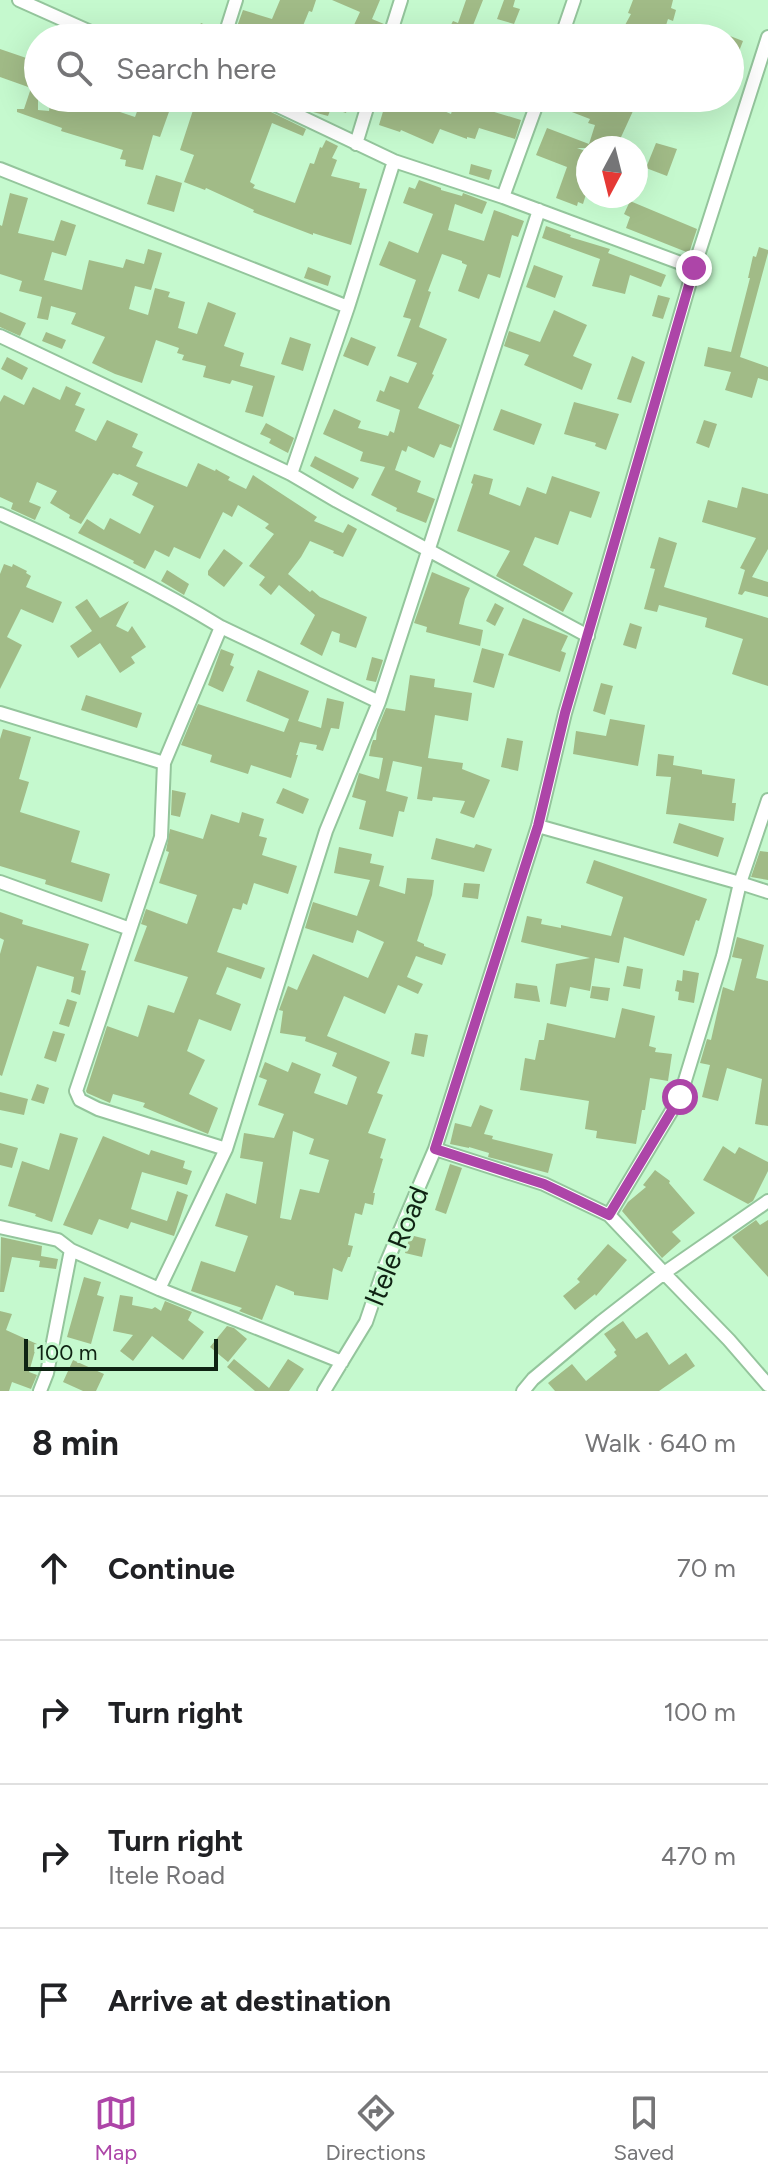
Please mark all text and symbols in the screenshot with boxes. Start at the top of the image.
search box [24,24,744,112]
icon: search [52,46,96,90]
text: Search here [116,50,276,87]
north arrow [576,136,648,208]
route end [676,250,712,286]
route start [662,1079,698,1115]
street label: Itele Road [357,1181,435,1311]
scale bar [24,1335,218,1371]
text: 100 m [36,1339,97,1366]
text: 8 min [32,1423,119,1464]
text: Walk · 640 m [585,1427,736,1459]
icon: ahead [32,1546,76,1590]
text: Continue [108,1550,235,1587]
text: 70 m [677,1552,736,1584]
icon: right [32,1690,76,1734]
text: Turn right [108,1694,243,1731]
text: 100 m [663,1696,736,1728]
text: Turn right [108,1822,243,1859]
icon: right [32,1834,76,1878]
text: 470 m [661,1840,736,1872]
text: Itele Road [108,1859,225,1891]
icon: arrive [32,1978,76,2022]
text: Arrive at destination [108,1982,391,2019]
tab: Map [94,2091,138,2166]
tab: Directions [326,2091,426,2166]
tab: Saved [613,2091,674,2166]

